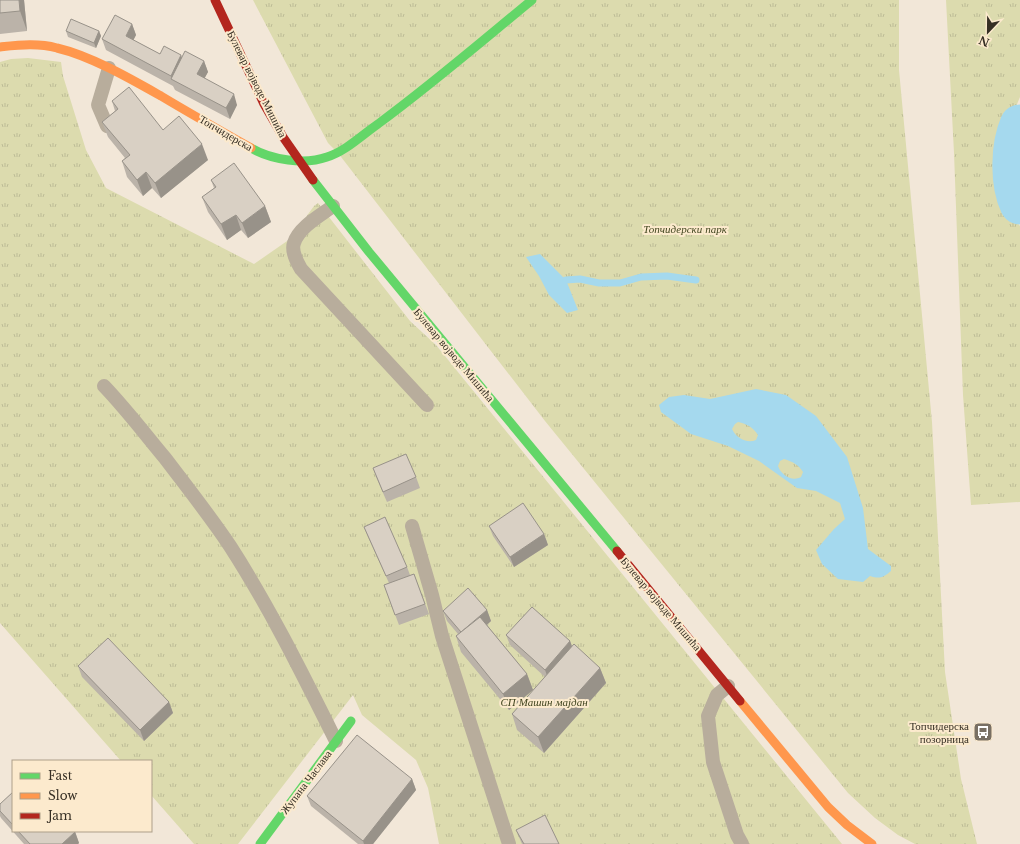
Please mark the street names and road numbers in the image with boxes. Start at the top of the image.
street label: Булевар војводе Мишића [224,28,290,140]
street label: Топчидерска [197,112,255,154]
street label: Булевар војводе Мишића [411,305,497,405]
street label: Булевар војводе Мишића [618,554,704,654]
street label: Жупана Часлава [277,747,335,817]

